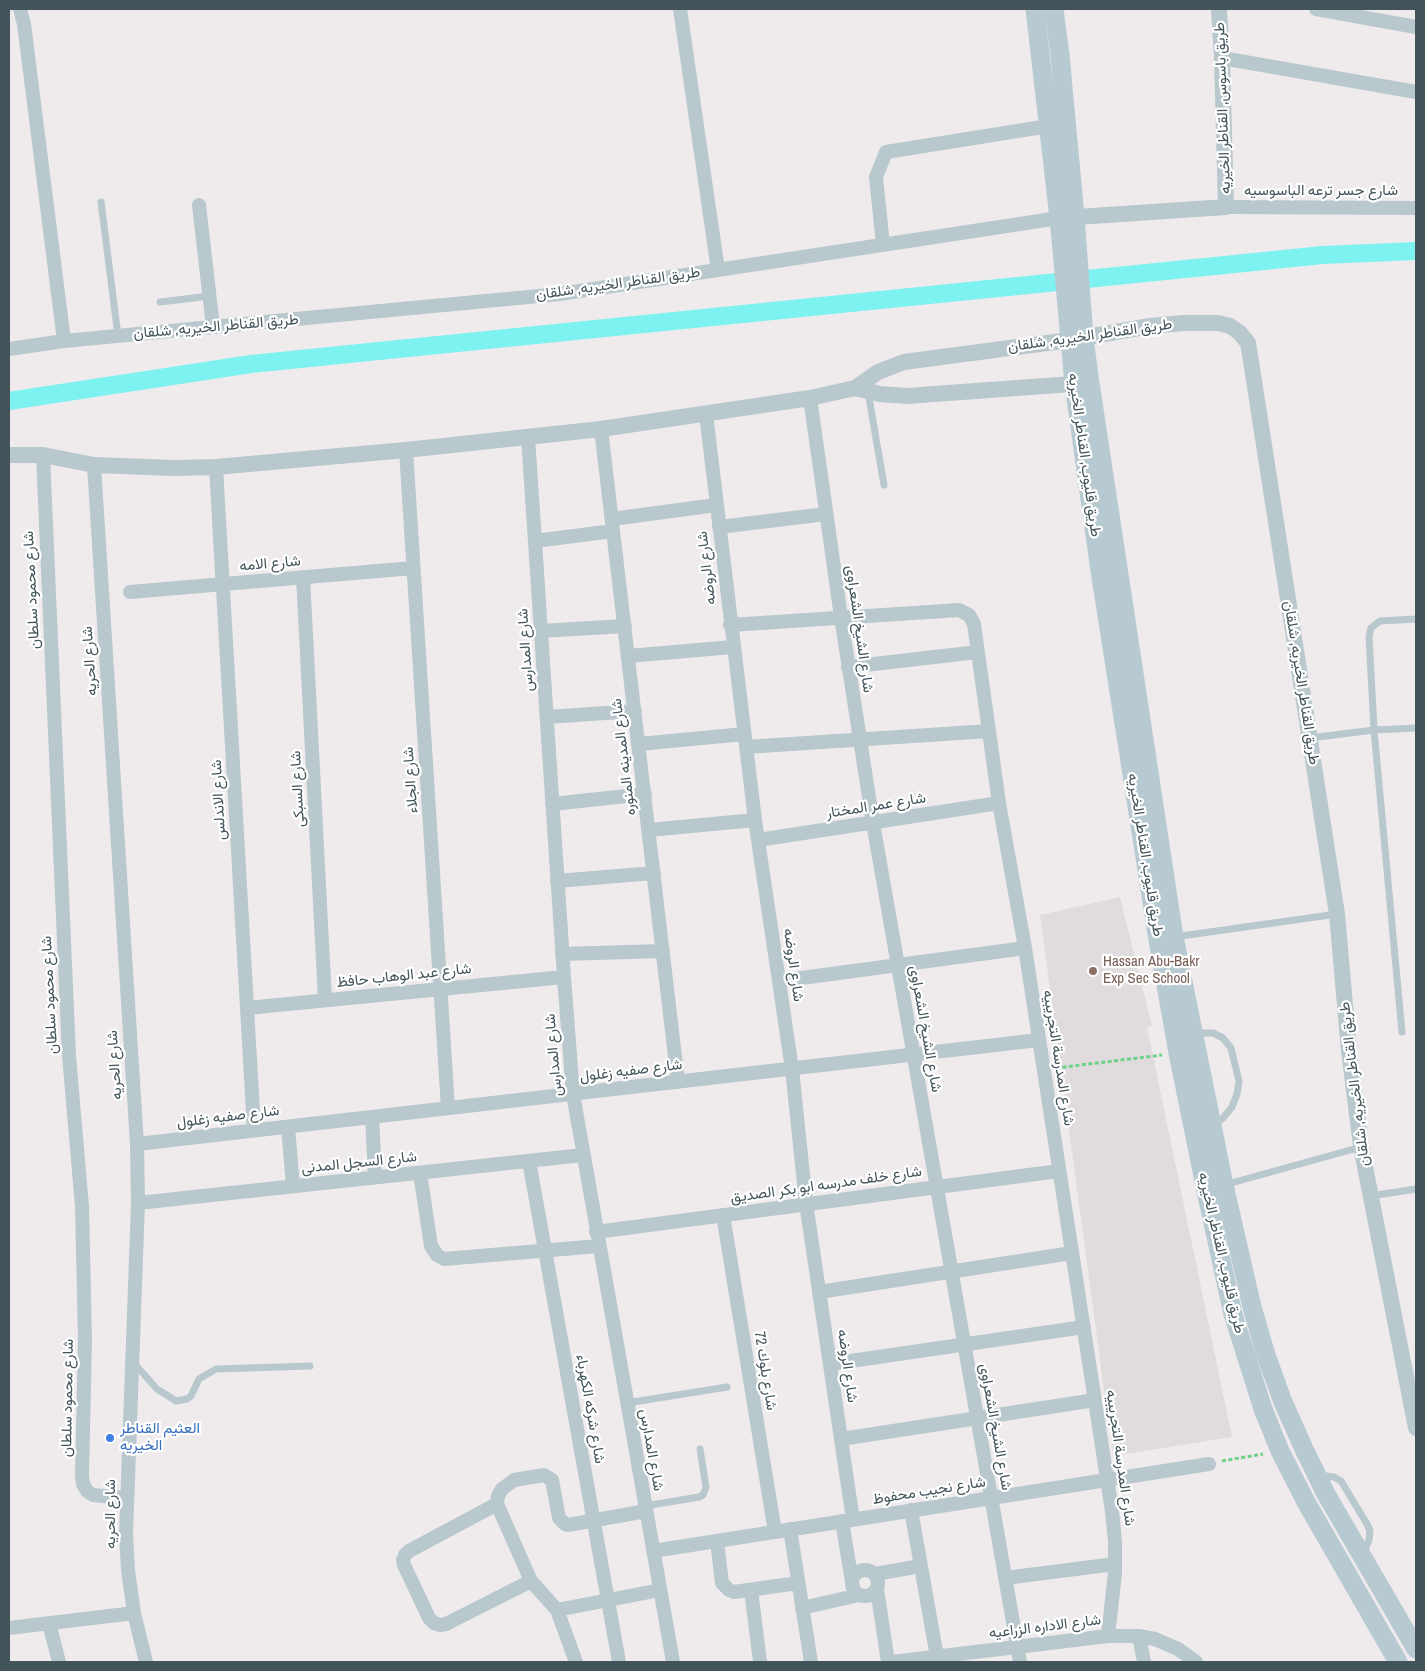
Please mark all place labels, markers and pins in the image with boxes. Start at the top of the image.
place label: Hassan Abu-Bakr Exp Sec School [1103,953,1199,988]
marker: Hassan Abu-Bakr Exp Sec School [1087,965,1099,977]
place label: العثيم القناطر الخيريه [120,1420,200,1455]
marker: العثيم القناطر الخيريه [104,1432,116,1444]

